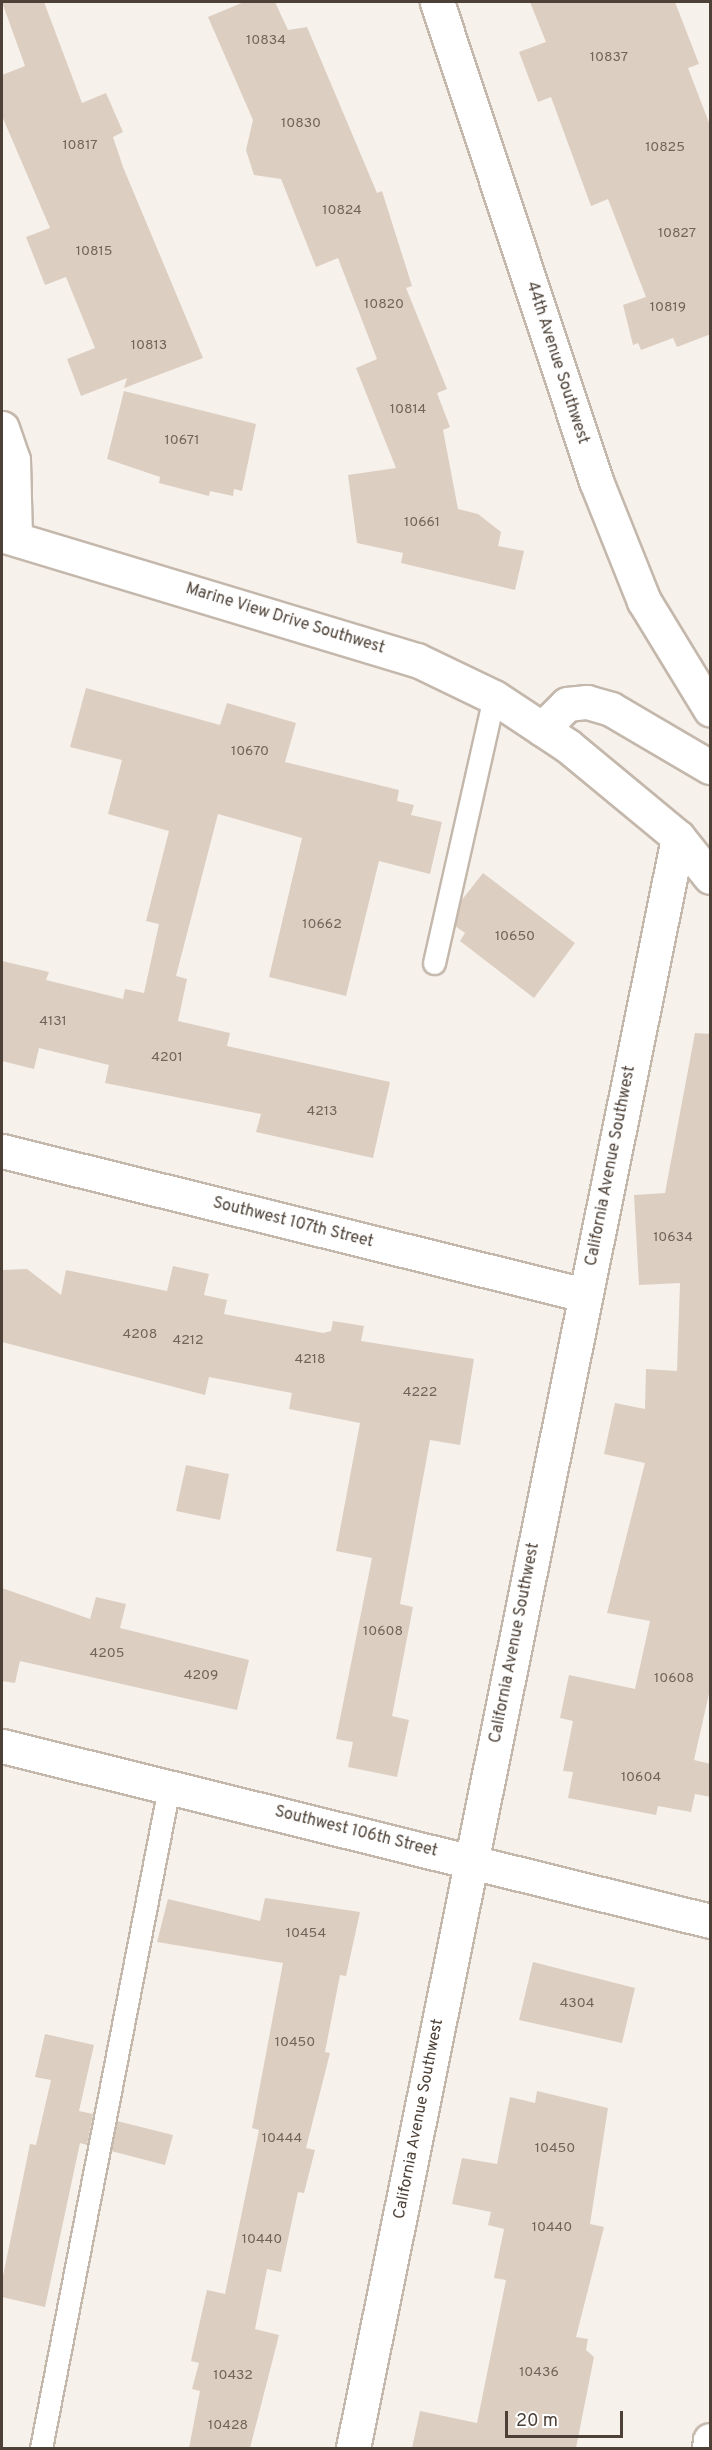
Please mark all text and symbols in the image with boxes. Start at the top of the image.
house number: 10834 [246,33,286,49]
house number: 10837 [590,50,628,66]
house number: 10830 [281,116,321,132]
house number: 10817 [62,138,98,154]
house number: 10825 [645,140,685,156]
house number: 10824 [322,203,362,219]
house number: 10827 [658,226,696,242]
house number: 10815 [76,244,112,260]
street label: 44th Avenue Southwest [522,279,592,447]
house number: 10820 [364,297,404,313]
house number: 10819 [650,300,686,316]
house number: 10813 [131,338,167,354]
house number: 10814 [390,402,426,418]
house number: 10671 [164,433,200,449]
house number: 10661 [404,515,440,531]
street label: Marine View Drive Southwest [183,579,387,659]
house number: 10670 [231,744,269,760]
house number: 10662 [302,917,342,933]
house number: 10650 [495,929,535,945]
house number: 4131 [39,1014,67,1030]
house number: 4201 [151,1050,183,1066]
street label: California Avenue Southwest [582,1064,640,1268]
house number: 4213 [307,1104,337,1120]
street label: Southwest 107th Street [211,1194,375,1252]
house number: 10634 [653,1230,693,1246]
house number: 4208 [123,1327,157,1343]
house number: 4212 [172,1333,204,1349]
house number: 4218 [294,1352,326,1368]
house number: 4222 [403,1385,437,1401]
street label: California Avenue Southwest [486,1541,544,1745]
house number: 10608 [363,1624,403,1640]
house number: 4205 [90,1646,124,1662]
house number: 4209 [184,1668,218,1684]
house number: 10608 [654,1671,694,1687]
house number: 10604 [621,1770,661,1786]
street label: Southwest 106th Street [273,1802,439,1862]
house number: 10454 [286,1926,326,1942]
house number: 4304 [560,1996,594,2012]
street label: California Avenue Southwest [390,2017,448,2221]
house number: 10450 [275,2035,315,2051]
house number: 10444 [262,2131,302,2147]
house number: 10450 [535,2141,575,2157]
house number: 10440 [532,2220,572,2236]
house number: 10440 [242,2232,282,2248]
house number: 10436 [519,2365,559,2381]
house number: 10432 [213,2368,253,2384]
scale bar [508,2399,626,2437]
text: 20 m [516,2410,558,2433]
house number: 10428 [208,2418,248,2434]

